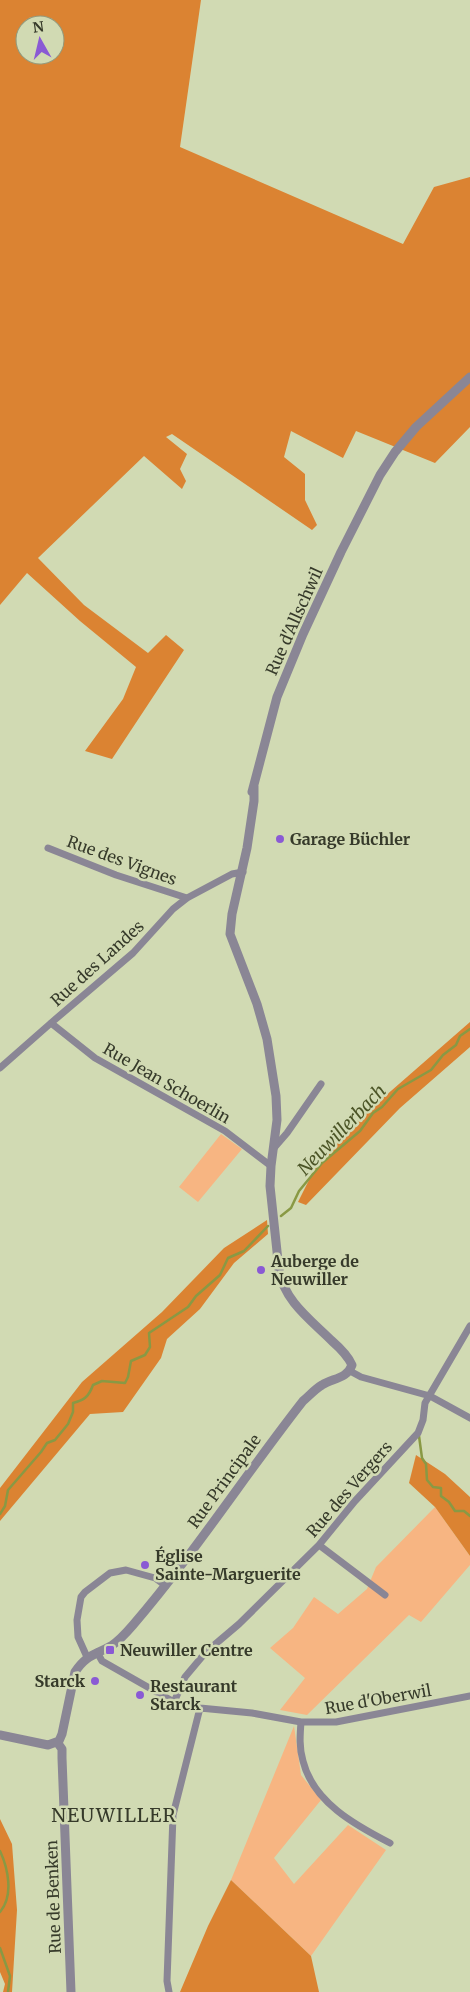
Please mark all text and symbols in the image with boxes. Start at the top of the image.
north arrow [15,15,65,65]
text: N [31,17,45,37]
street label: Rue d'Allschwil [261,564,327,678]
place label: Garage Büchler [290,829,411,849]
street label: Rue des Vignes [64,831,180,889]
marker: Garage Büchler [274,833,286,845]
street label: Rue des Landes [46,916,148,1010]
street label: Rue Jean Schoerlin [100,1038,235,1128]
water label: Neuwillerbach [292,1079,391,1180]
place label: Auberge de Neuwiller [270,1251,359,1289]
marker: Auberge de Neuwiller [255,1264,267,1276]
street label: Rue Principale [183,1430,265,1532]
street label: Rue des Vergers [302,1437,396,1541]
place label: Église Sainte-Marguerite [155,1546,301,1584]
marker: Église Sainte-Marguerite [139,1559,151,1571]
place label: Neuwiller Centre [120,1640,253,1660]
marker: Neuwiller Centre [104,1644,116,1656]
place label: Starck [34,1671,86,1691]
marker: Starck [89,1675,101,1687]
place label: Restaurant Starck [150,1676,238,1714]
street label: Rue d'Oberwil [323,1680,433,1718]
marker: Restaurant Starck [134,1689,146,1701]
district label: NEUWILLER [51,1803,177,1827]
street label: Rue de Benken [41,1839,65,1954]

